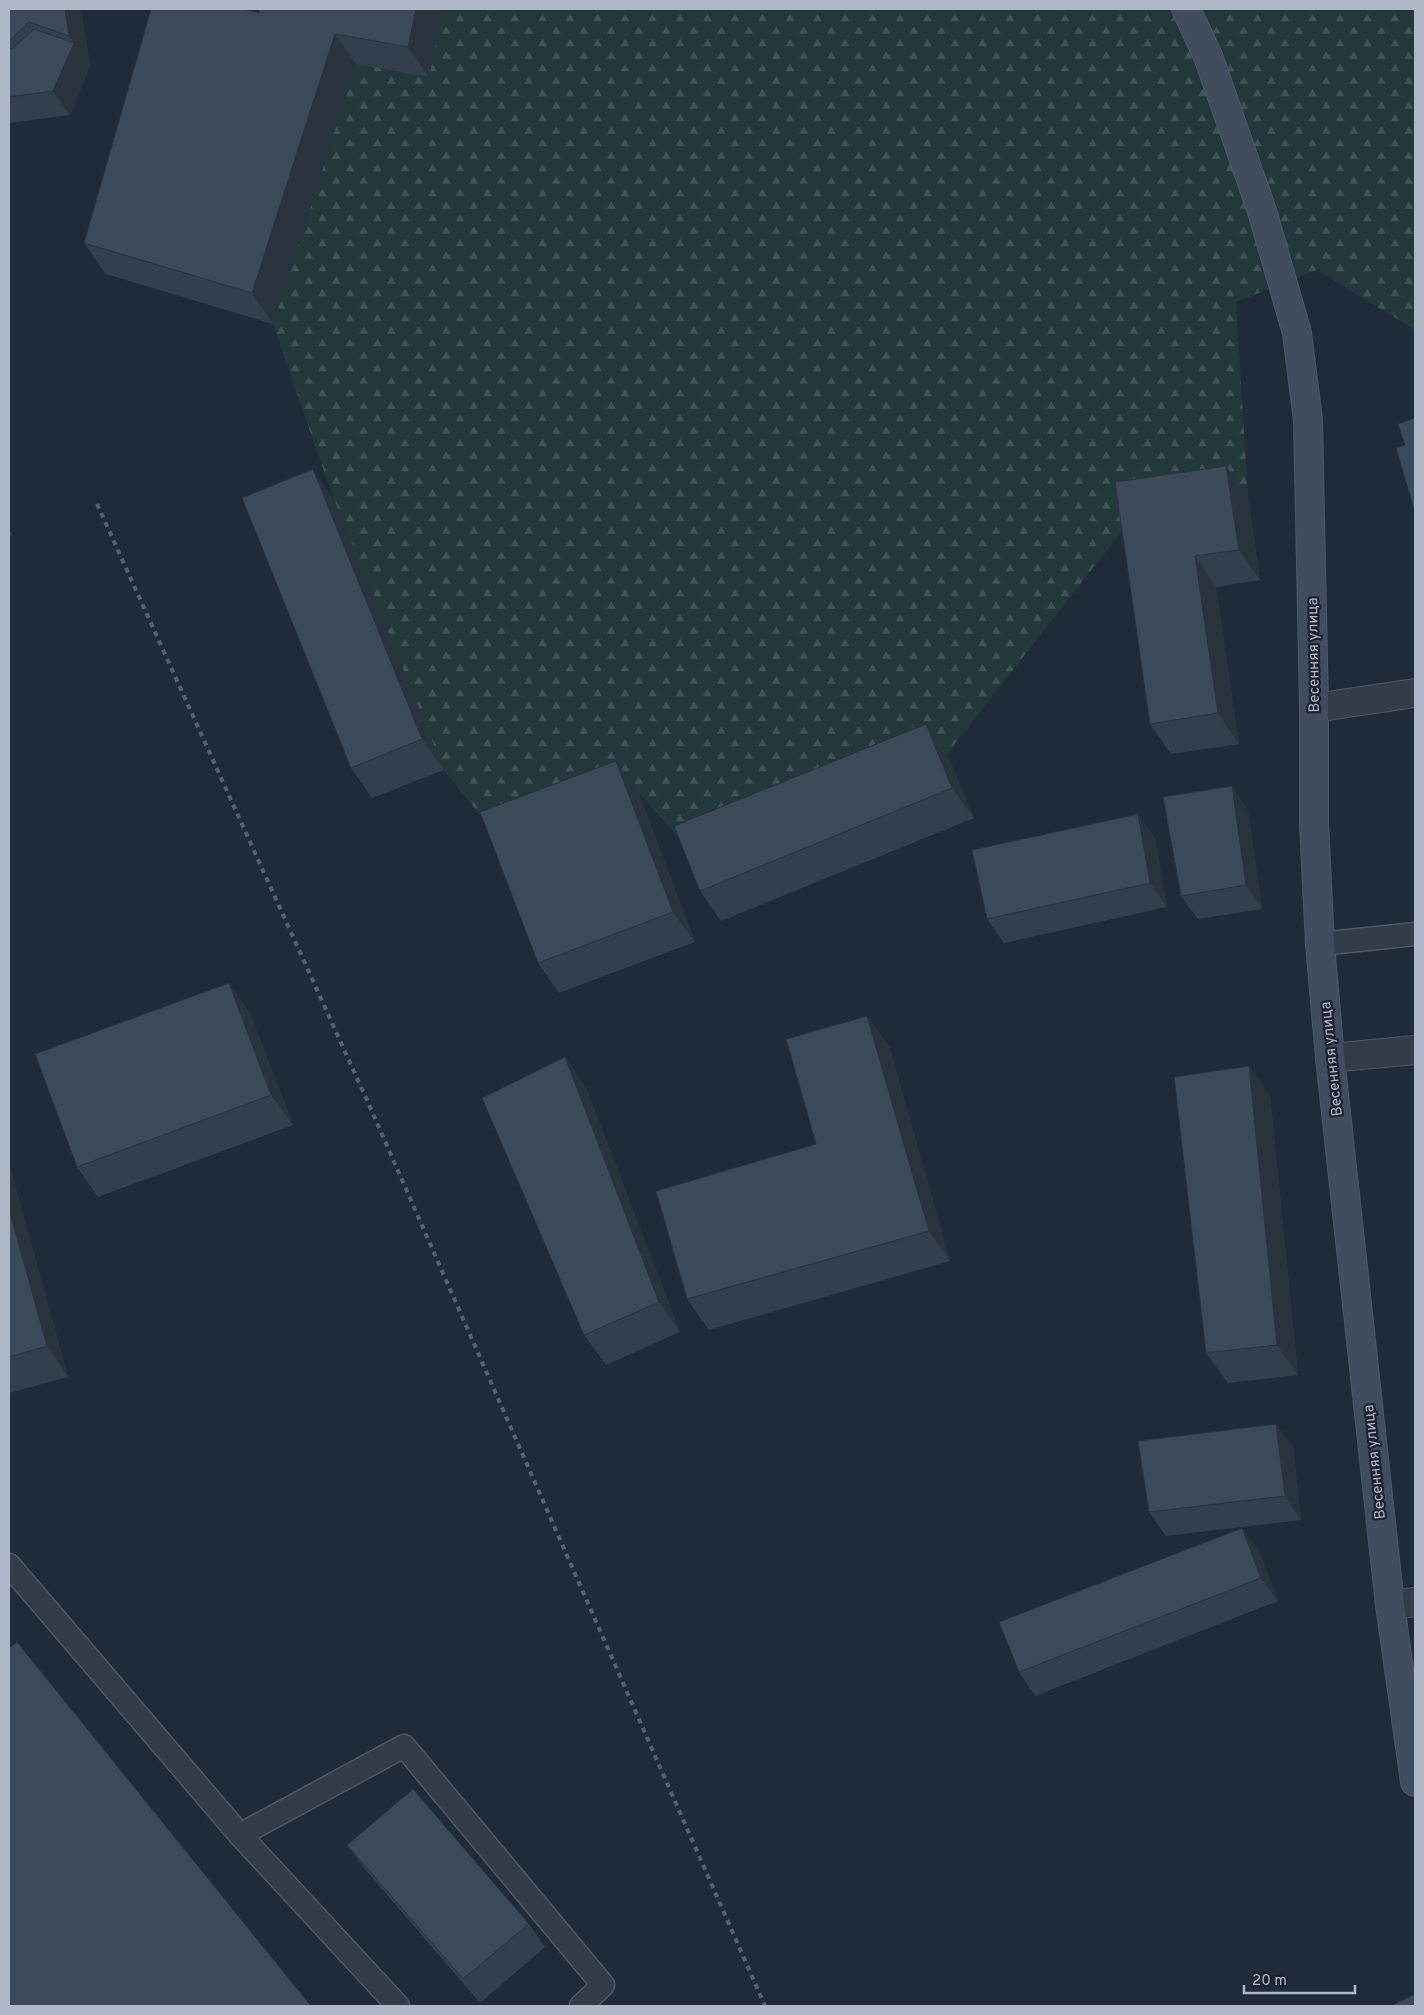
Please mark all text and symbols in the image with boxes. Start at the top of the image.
street label: Весенняя улица [1304,597,1325,713]
street label: Весенняя улица [1317,1001,1348,1117]
street label: Весенняя улица [1360,1404,1391,1520]
scale bar [1244,1962,1355,1994]
text: 20 m [1252,1972,1287,1991]

